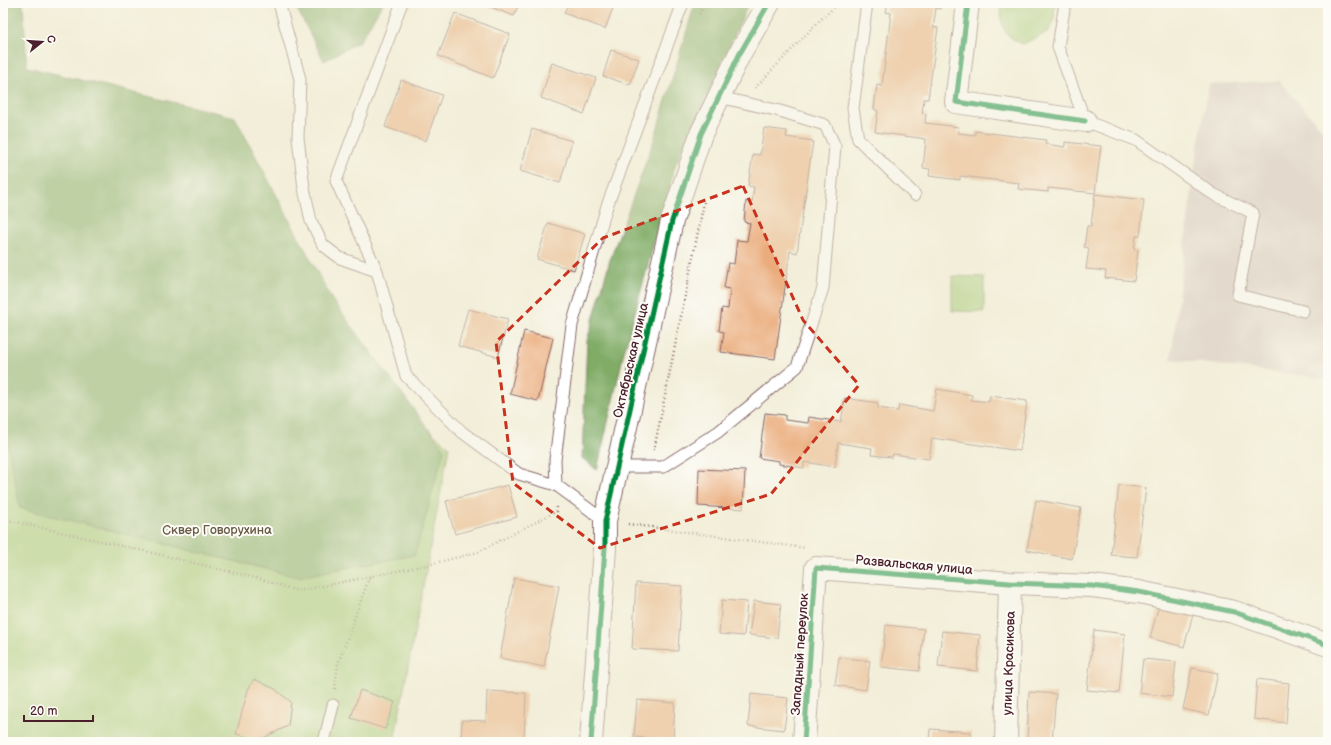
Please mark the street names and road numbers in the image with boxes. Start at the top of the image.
street label: Октябрьская улица [610,301,652,419]
street label: Развальская улица [854,552,974,578]
street label: Западный переулок [788,592,812,716]
street label: улица Красикова [999,610,1019,716]

